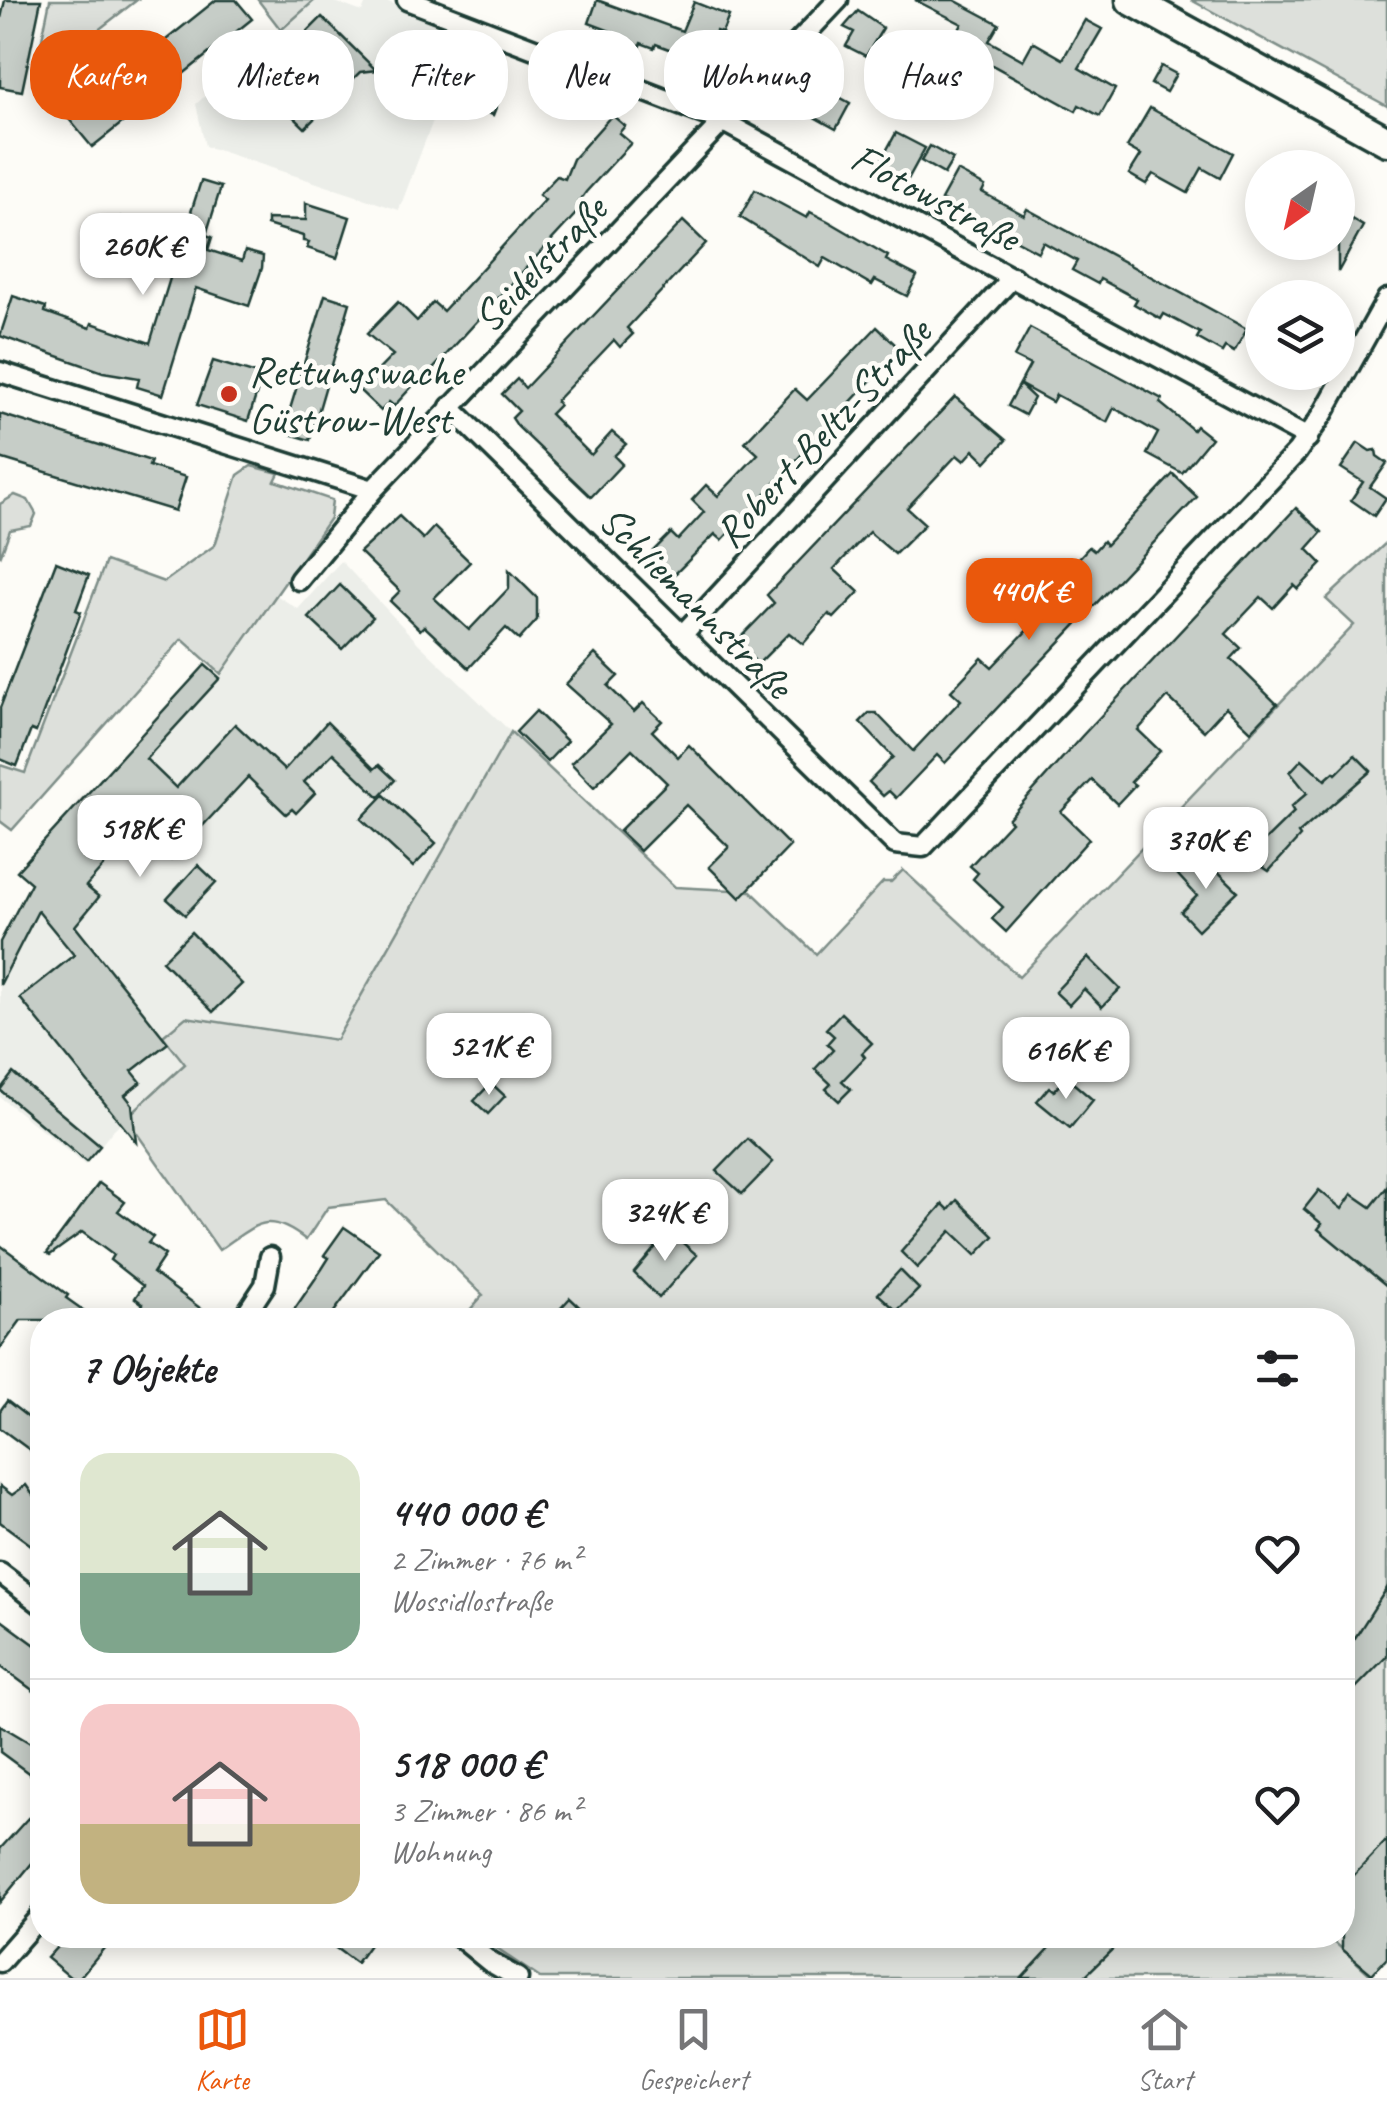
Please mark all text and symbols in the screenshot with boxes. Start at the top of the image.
chip: Kaufen [30,30,182,120]
chip: Mieten [202,30,354,120]
chip: Filter [374,30,508,120]
chip: Neu [528,30,644,120]
chip: Wohnung [664,30,844,120]
chip: Haus [864,30,994,120]
street label: Flotowstraße [842,131,1032,265]
north arrow [1245,150,1355,260]
map controls [1245,150,1355,390]
street label: Seidelstraße [462,182,621,344]
pin: 260K € [62,213,224,298]
text: 260K € [102,225,184,266]
button: layers [1245,280,1355,390]
street label: Robert-Beltz-Straße [703,305,945,559]
place label: Rettungswache Güstrow-West [249,345,466,446]
marker: Rettungswache Güstrow-West [218,383,240,405]
street label: Schliemannstraße [588,494,806,713]
pin: 440K € [948,558,1110,643]
text: 440K € [988,570,1070,611]
pin: 518K € [59,795,221,880]
text: 518K € [99,807,181,848]
pin: 370K € [1125,807,1287,892]
text: 370K € [1165,819,1247,860]
pin: 521K € [408,1013,570,1098]
pin: 616K € [985,1017,1147,1102]
text: 521K € [448,1025,530,1066]
text: 616K € [1025,1029,1107,1070]
pin: 324K € [584,1179,746,1264]
text: 324K € [624,1191,706,1232]
icon: filters [1250,1341,1305,1396]
text: 7 Objekte [80,1342,215,1395]
text: 440 000 € [390,1486,543,1539]
icon: home [160,1493,280,1613]
icon: heart [1250,1526,1305,1581]
text: 2 Zimmer · 76 m² [390,1539,580,1580]
text: Wossidlostraße [390,1580,551,1621]
text: 518 000 € [390,1737,542,1790]
icon: home [160,1744,280,1864]
icon: heart [1250,1777,1305,1832]
text: 3 Zimmer · 86 m² [390,1790,580,1831]
text: Wohnung [390,1831,491,1872]
tab: Karte [195,2002,250,2097]
tab: Gespeichert [639,2002,748,2097]
tab: Start [1137,2002,1192,2097]

